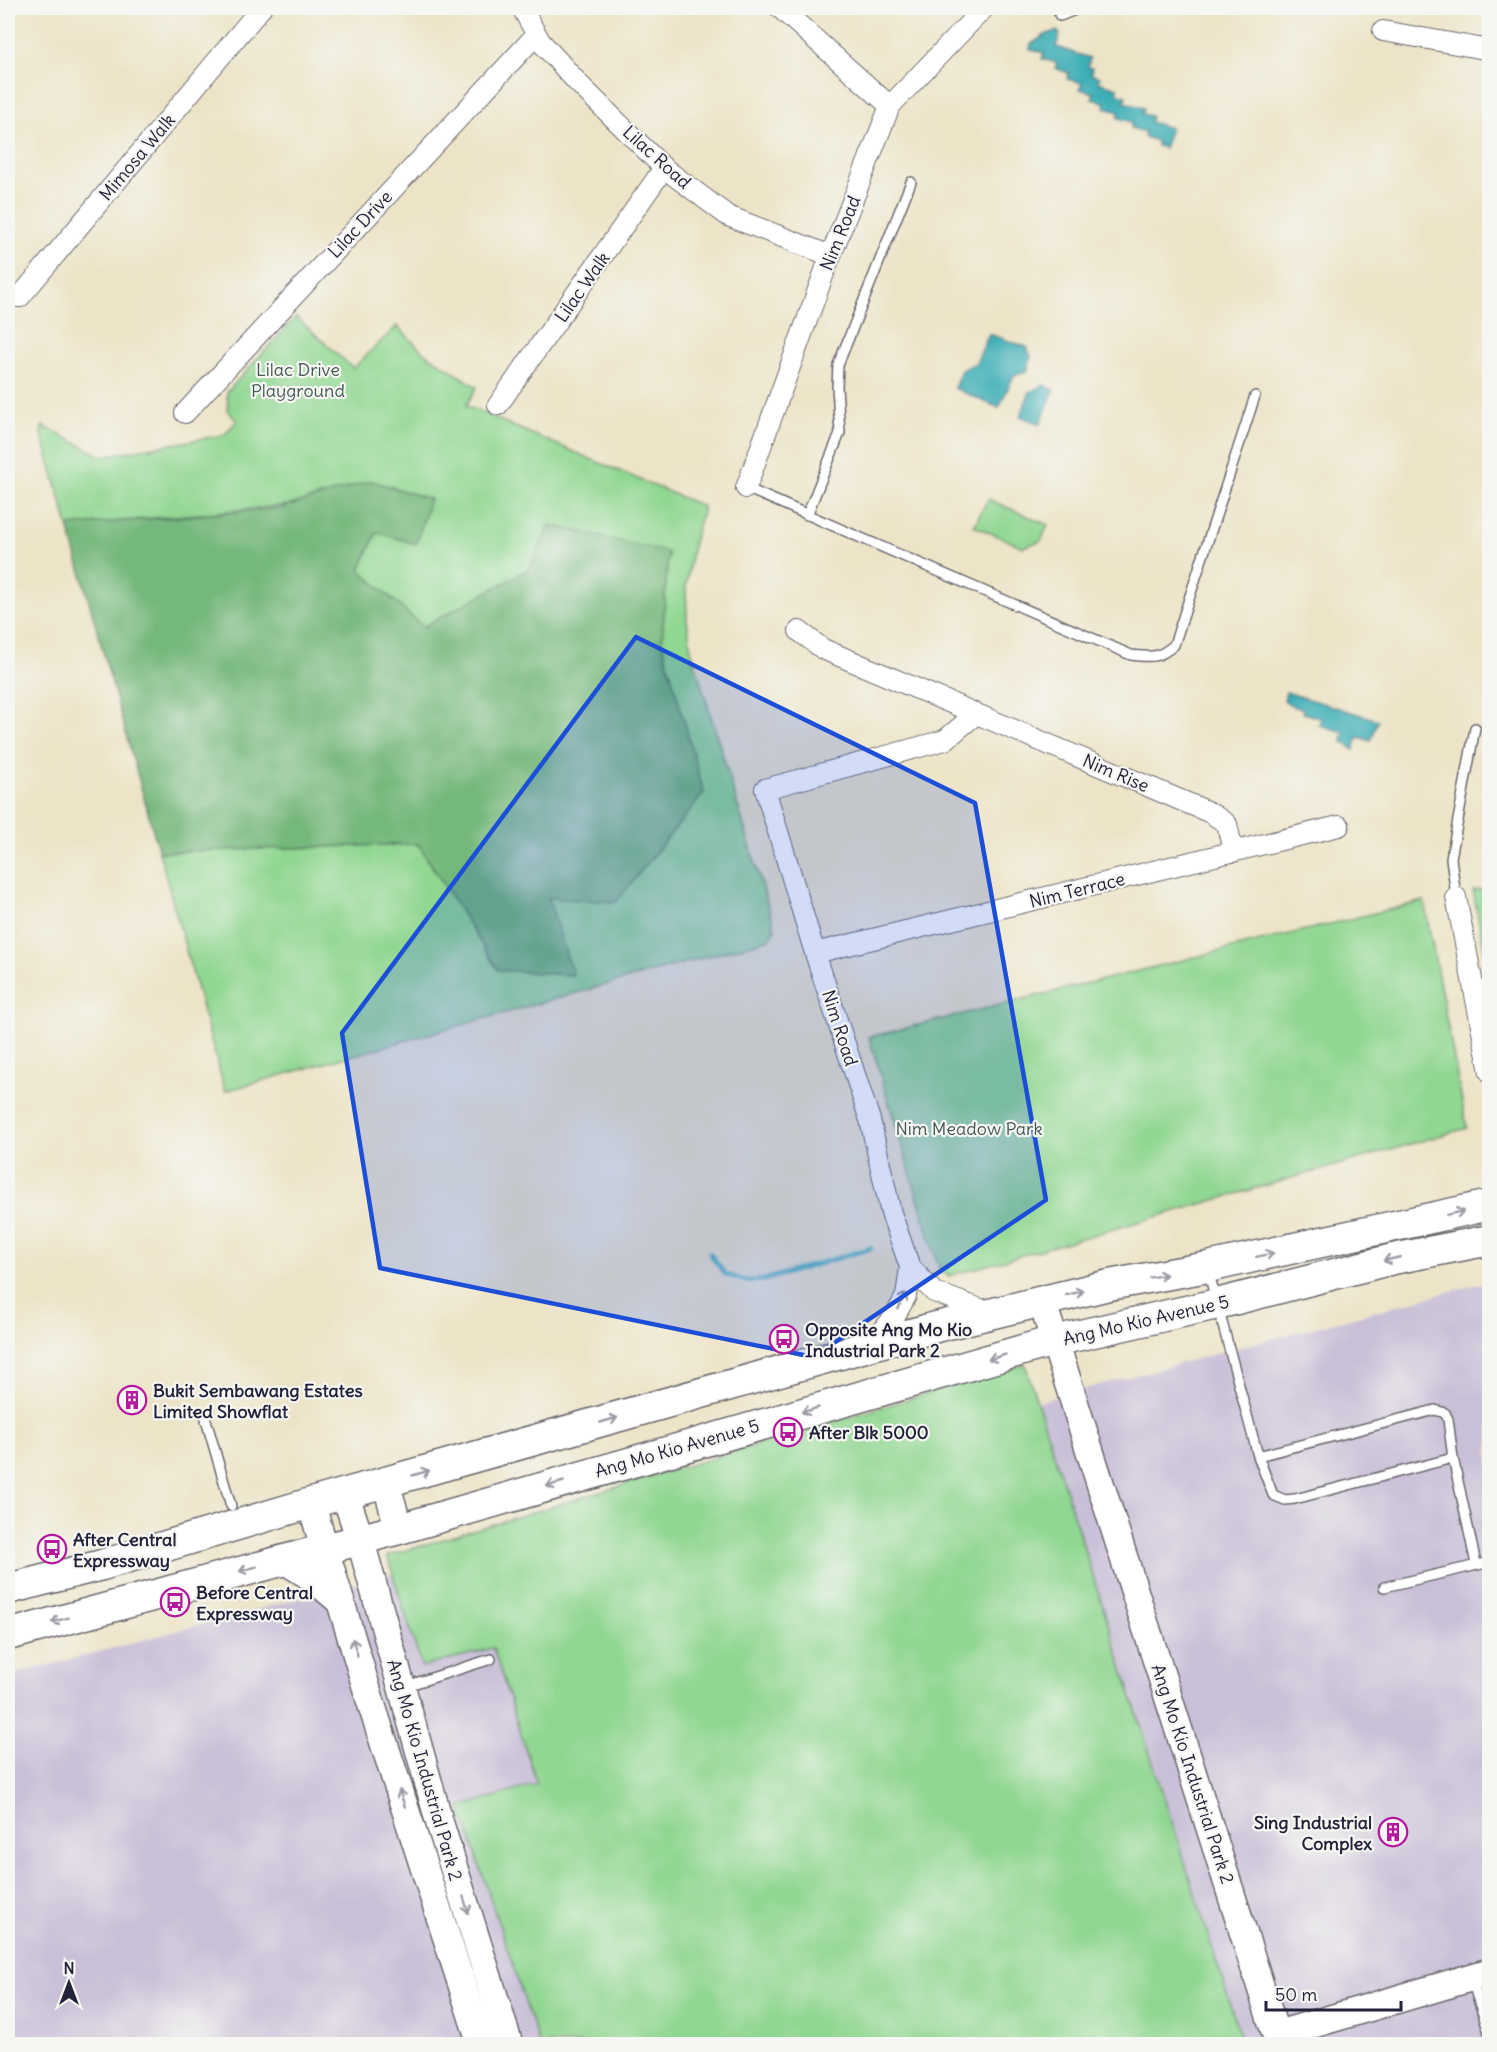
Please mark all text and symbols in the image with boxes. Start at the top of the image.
street label: Mimosa Walk [94,109,180,205]
street label: Lilac Road [618,120,696,194]
street label: Lilac Drive [323,185,397,263]
street label: Nim Road [815,192,866,274]
street label: Lilac Walk [549,247,615,327]
park label: Lilac Drive Playground [251,358,345,402]
street label: Nim Rise [1079,749,1153,797]
street label: Nim Terrace [1027,867,1127,913]
street label: Nim Road [817,987,863,1069]
park label: Nim Meadow Park [895,1117,1043,1140]
one-way arrow [1445,1207,1465,1218]
one-way arrow [1255,1248,1274,1260]
one-way arrow [1383,1254,1402,1266]
one-way arrow [1148,1270,1168,1281]
one-way arrow [1066,1287,1085,1299]
street label: Ang Mo Kio Avenue 5 [1061,1290,1231,1350]
one-way arrow [896,1293,908,1311]
place label: Opposite Ang Mo Kio Industrial Park 2 [805,1318,972,1362]
bus stop icon: Opposite Ang Mo Kio Industrial Park 2 [768,1323,800,1355]
one-way arrow [988,1351,1007,1363]
place label: Bukit Sembawang Estates Limited Showflat [153,1379,363,1423]
building icon: Bukit Sembawang Estates Limited Showflat [116,1384,148,1416]
one-way arrow [801,1405,820,1416]
street label: Ang Mo Kio Avenue 5 [592,1414,762,1482]
one-way arrow [599,1414,618,1425]
bus stop icon: After Blk 5000 [772,1416,804,1448]
place label: After Blk 5000 [809,1421,929,1444]
one-way arrow [411,1467,430,1478]
one-way arrow [546,1479,565,1490]
place label: After Central Expressway [73,1528,176,1572]
bus stop icon: After Central Expressway [36,1533,68,1565]
one-way arrow [239,1564,258,1575]
place label: Before Central Expressway [196,1581,313,1625]
bus stop icon: Before Central Expressway [159,1586,191,1618]
one-way arrow [51,1615,70,1626]
one-way arrow [349,1638,360,1657]
street label: Ang Mo Kio Industrial Park 2 [382,1657,468,1884]
street label: Ang Mo Kio Industrial Park 2 [1147,1661,1239,1887]
one-way arrow [396,1789,407,1808]
place label: Sing Industrial Complex [1254,1811,1372,1855]
building icon: Sing Industrial Complex [1377,1816,1409,1848]
one-way arrow [461,1895,472,1914]
north arrow [39,1953,99,2013]
text: N [63,1958,75,1978]
scale bar [1266,1974,1401,2012]
text: 50 m [1275,1983,1317,2006]

